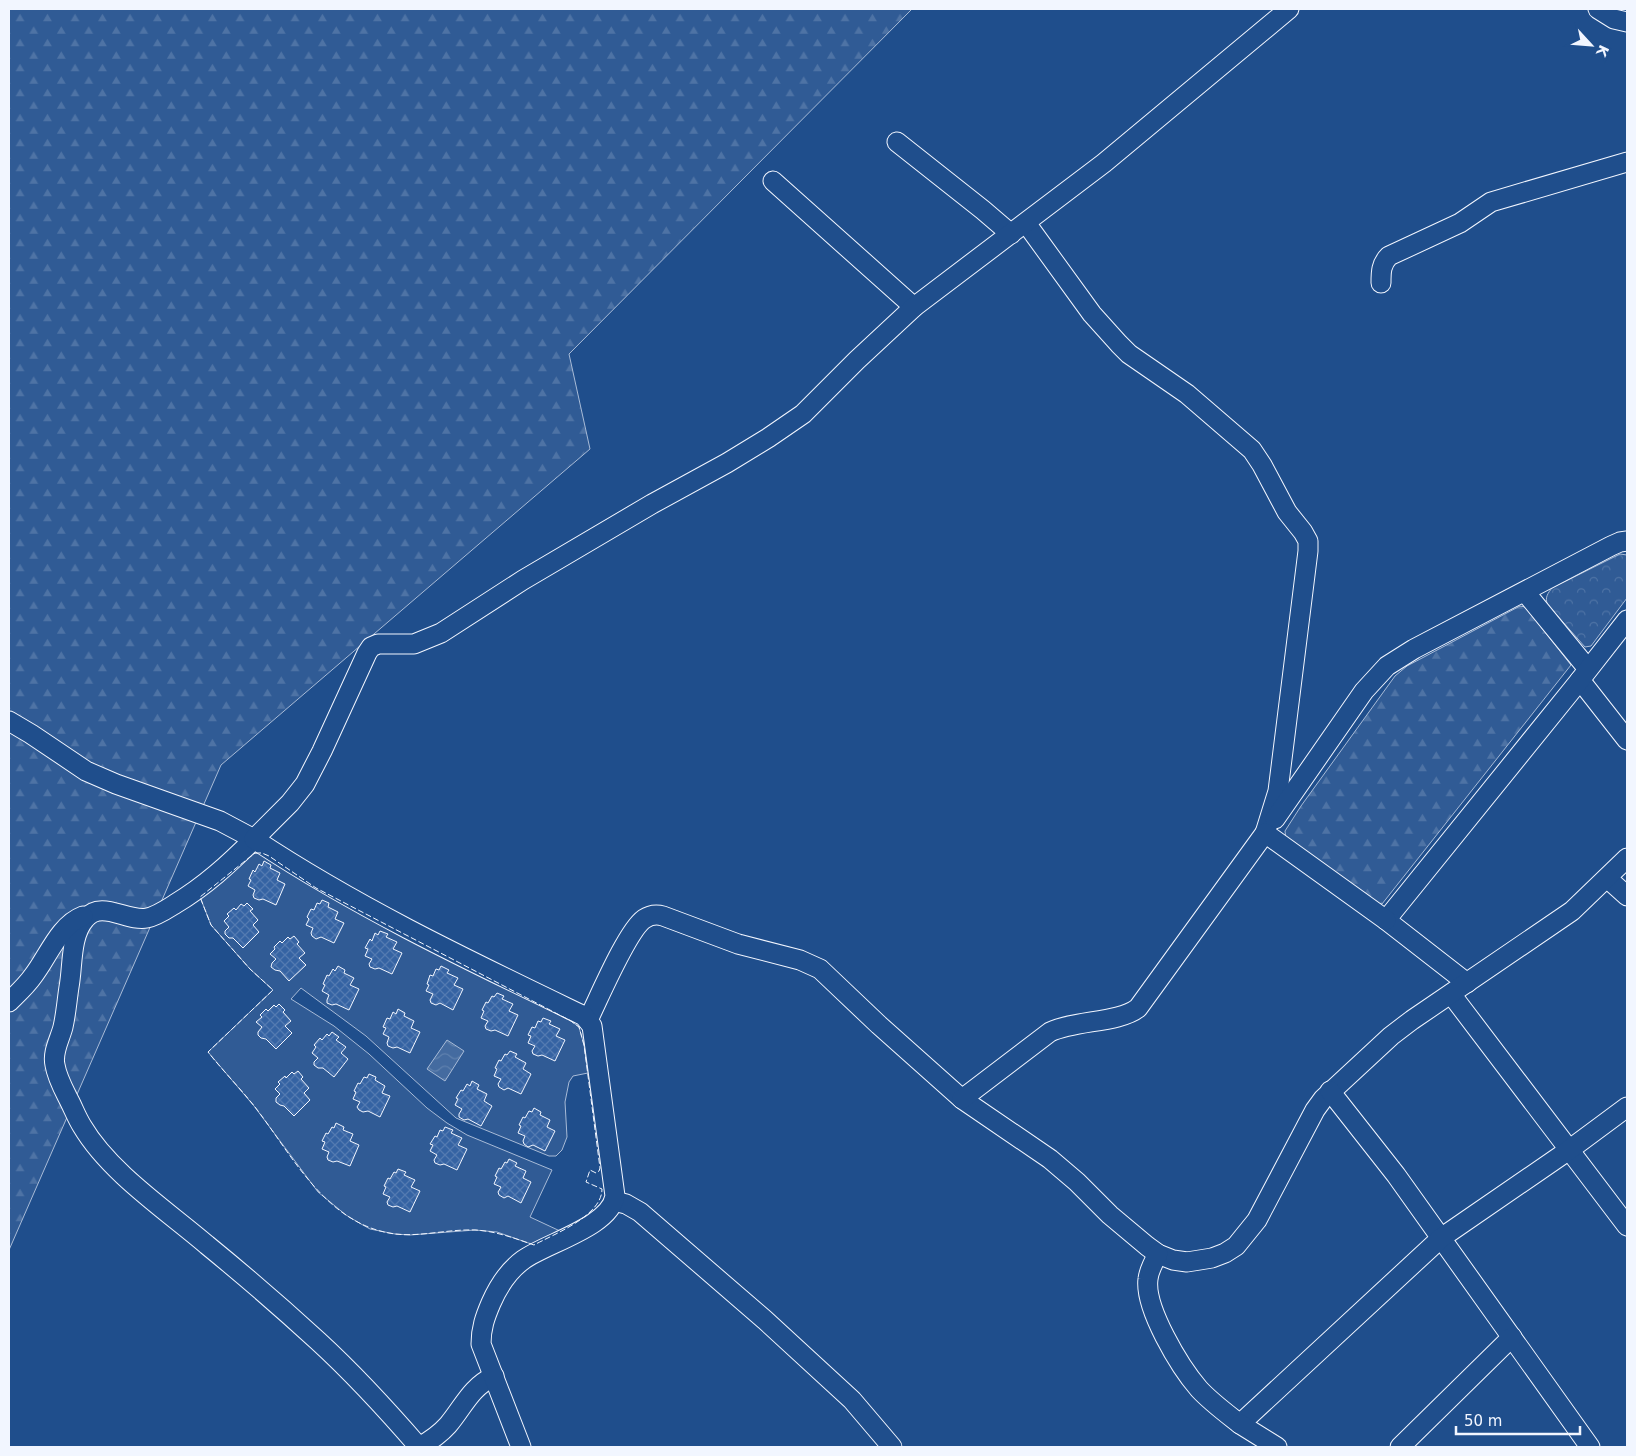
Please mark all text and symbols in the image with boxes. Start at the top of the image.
north arrow [1566,20,1616,70]
text: K [1593,42,1612,60]
scale bar [1456,1404,1580,1436]
text: 50 m [1464,1412,1502,1430]

